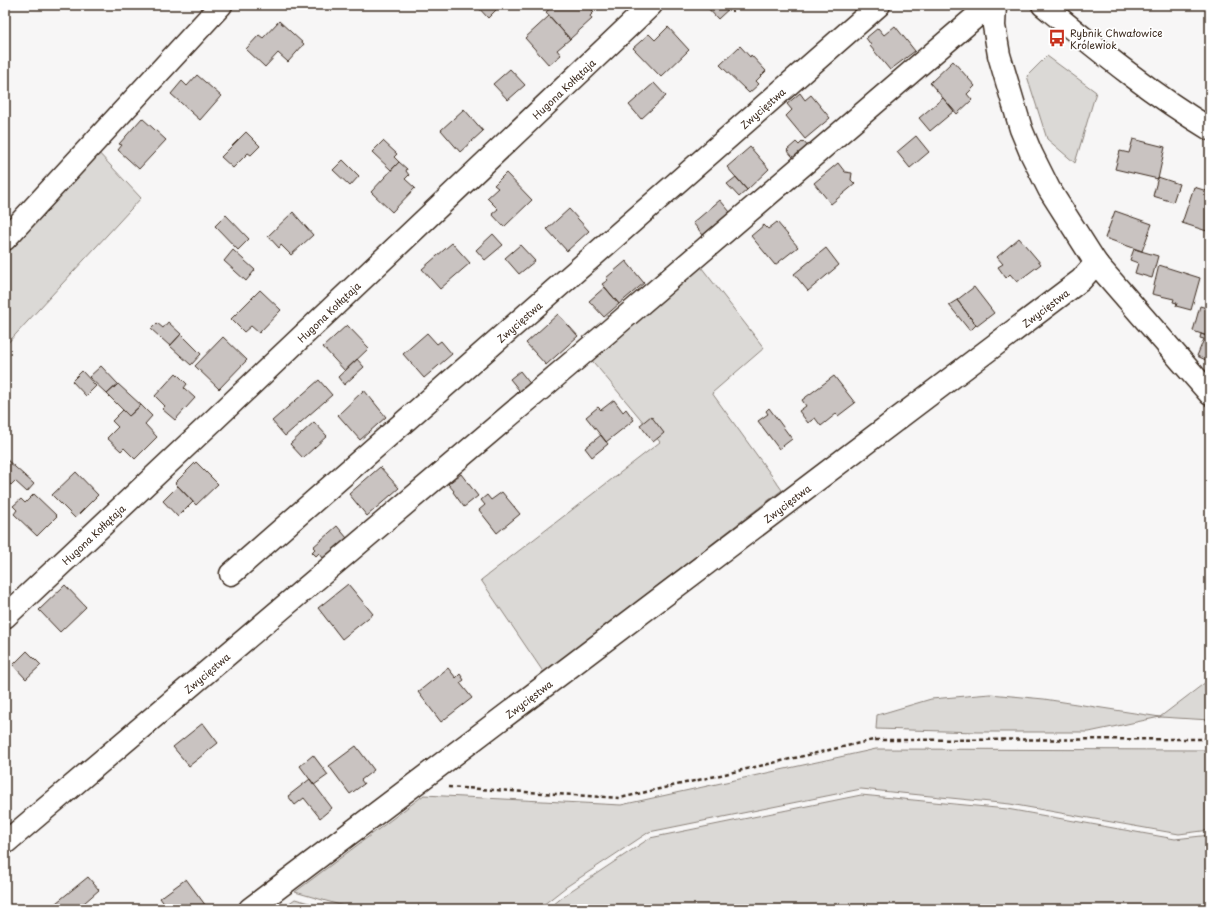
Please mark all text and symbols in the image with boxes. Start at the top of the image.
place label: Rybnik Chwałowice Królewiok [1070,25,1162,52]
bus stop icon: Rybnik Chwałowice Królewiok [1047,28,1067,48]
street label: Hugona Kołłątaja [528,54,599,122]
street label: Zwycięstwa [736,83,789,132]
street label: Hugona Kołłątaja [293,277,364,345]
street label: Zwycięstwa [1018,284,1072,330]
street label: Zwycięstwa [493,297,545,345]
street label: Zwycięstwa [760,480,814,526]
street label: Hugona Kołłątaja [58,500,129,568]
street label: Zwycięstwa [180,648,233,696]
street label: Zwycięstwa [501,675,556,721]

